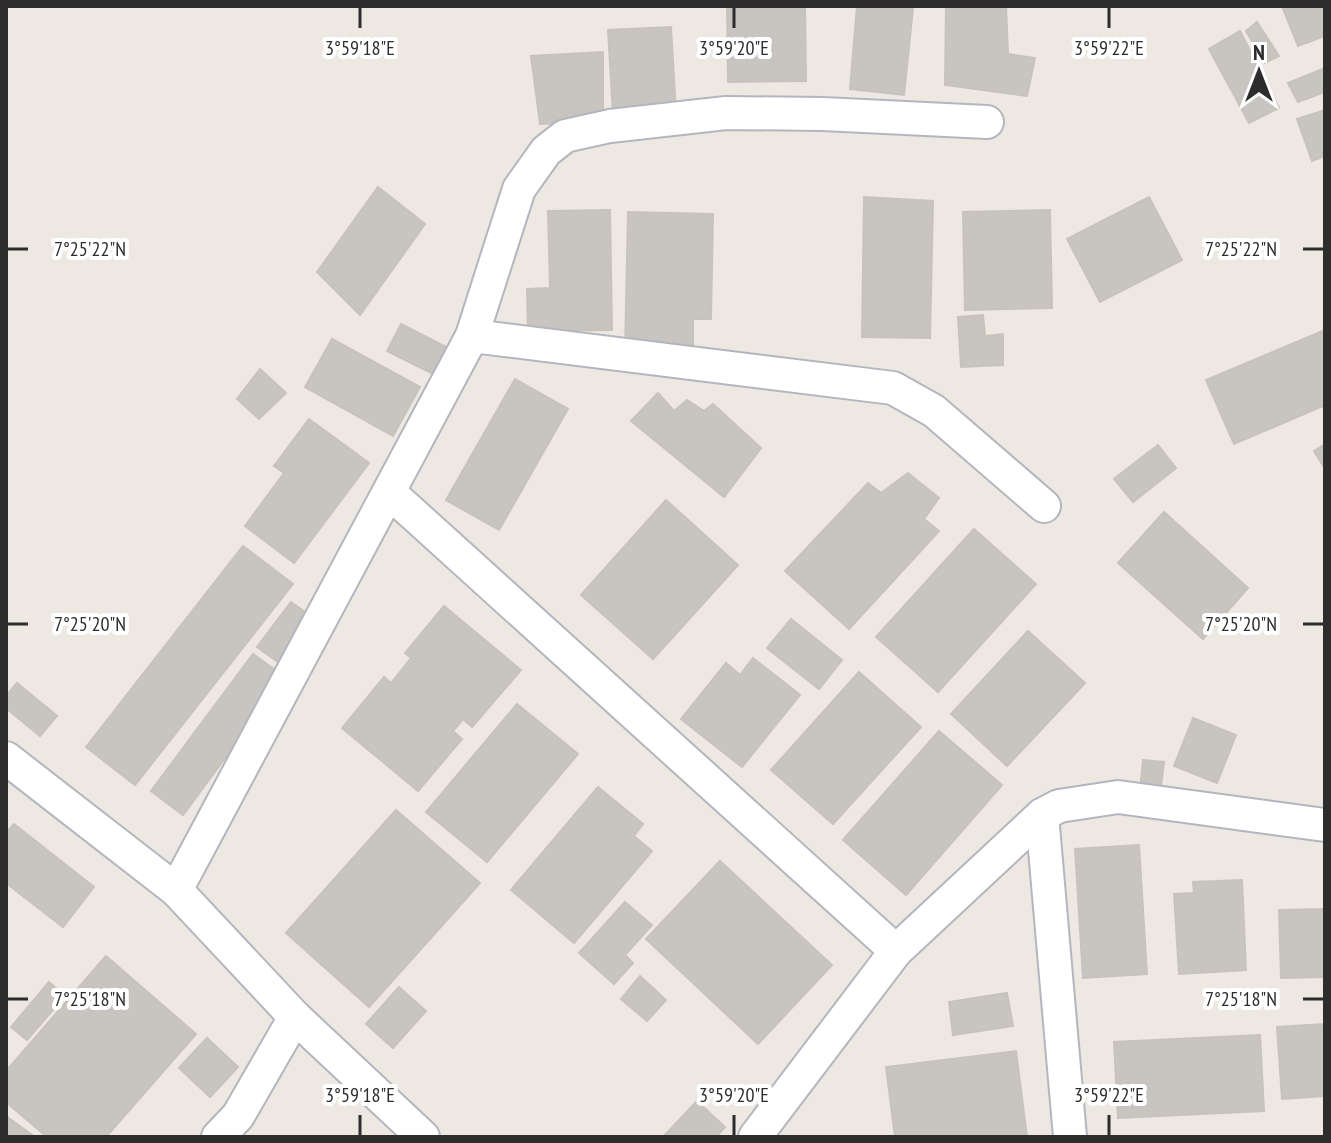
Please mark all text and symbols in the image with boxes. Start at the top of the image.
north arrow [1219,32,1299,112]
text: 3°59'18"E [325,35,395,61]
text: 3°59'20"E [699,35,769,61]
text: 3°59'22"E [1074,35,1144,61]
text: N [1253,38,1265,66]
text: 7°25'22"N [54,236,126,262]
text: 7°25'22"N [1205,236,1277,262]
text: 7°25'20"N [54,611,126,637]
text: 7°25'20"N [1205,611,1277,637]
text: 7°25'18"N [54,986,126,1012]
text: 7°25'18"N [1205,986,1277,1012]
text: 3°59'18"E [325,1082,395,1108]
text: 3°59'20"E [699,1082,769,1108]
text: 3°59'22"E [1074,1082,1144,1108]

